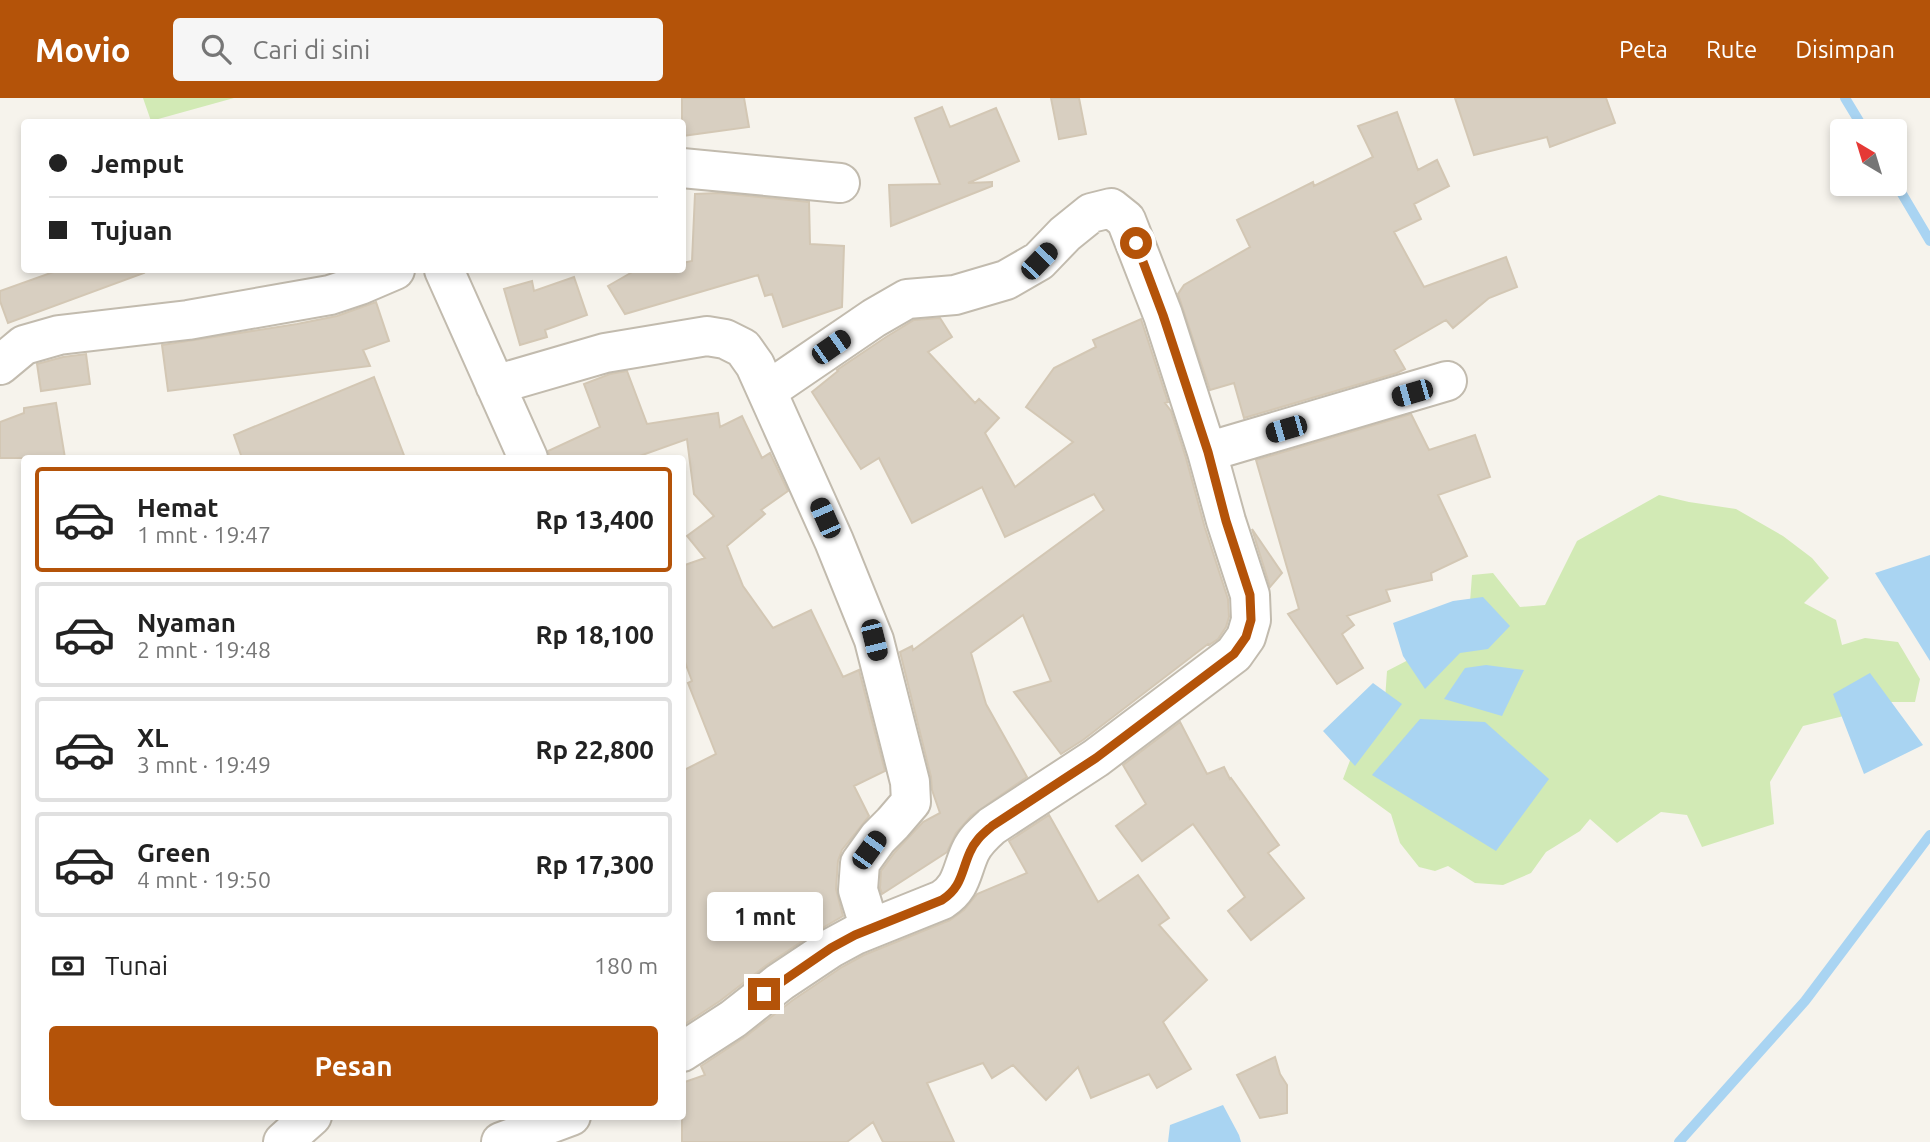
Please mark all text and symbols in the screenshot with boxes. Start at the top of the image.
search box [173,18,663,81]
icon: search [197,30,235,68]
text: Movio [35,31,131,68]
text: Cari di sini [253,35,370,64]
text: Peta [1619,36,1668,63]
text: Rute [1706,36,1757,63]
text: Disimpan [1795,36,1895,63]
north arrow [1830,119,1908,196]
map controls [1830,119,1907,196]
text: Jemput [91,149,184,178]
text: Tujuan [91,216,172,245]
route start [1120,227,1152,259]
car [1017,239,1062,283]
car [808,326,855,368]
car [1389,377,1436,409]
car [1263,413,1310,445]
icon: car [53,488,116,551]
text: Hemat [137,493,219,522]
car [807,495,844,541]
text: Rp 13,400 [535,505,654,534]
text: 1 mnt · 19:47 [137,522,271,547]
icon: car [53,603,116,666]
text: Nyaman [137,608,236,637]
car [859,617,890,663]
text: Rp 18,100 [535,620,654,649]
text: 2 mnt · 19:48 [137,637,271,662]
icon: car [53,718,116,781]
text: XL [137,723,168,752]
text: Rp 22,800 [535,735,654,764]
text: 3 mnt · 19:49 [137,752,271,777]
car [849,827,890,873]
icon: car [53,833,116,896]
text: Green [137,838,211,867]
text: Rp 17,300 [535,850,654,879]
text: 4 mnt · 19:50 [137,867,271,892]
callout: 1 mnt [706,892,822,942]
text: 1 mnt [734,904,796,929]
icon: cash [49,947,87,985]
text: Tunai [105,951,168,980]
text: 180 m [594,953,658,978]
route end [748,978,780,1010]
button: Pesan [49,1026,658,1106]

